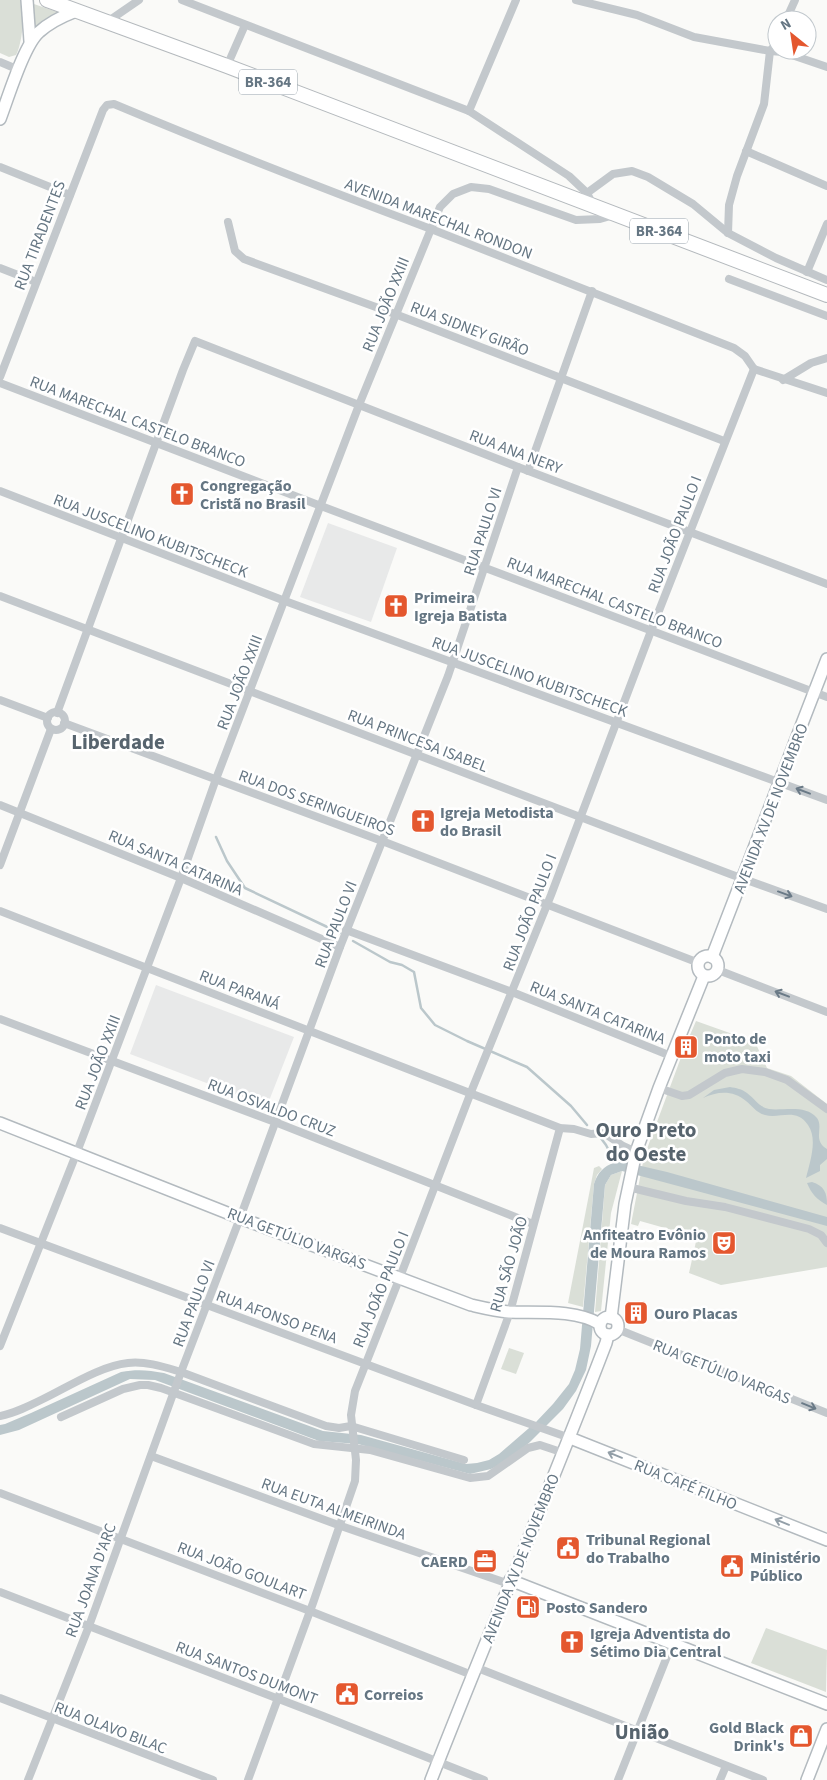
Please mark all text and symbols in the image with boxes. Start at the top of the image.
north arrow [767,10,817,60]
text: N [777,14,795,36]
road number: BR-364 [239,70,297,94]
street label: AVENIDA MARECHAL RONDON [342,173,536,265]
street label: RUA TIRADENTES [9,177,71,293]
road number: BR-364 [630,218,688,244]
street label: RUA JOÃO XXIII [357,254,415,355]
street label: RUA SIDNEY GIRÃO [407,296,532,362]
street label: RUA MARECHAL CASTELO BRANCO [27,371,249,473]
street label: RUA ANA NERY [466,424,565,480]
street label: RUA JOÃO PAULO I [642,473,707,596]
place label: Congregação Cristã no Brasil [200,475,306,515]
church icon: Congregação Cristã no Brasil [169,481,195,507]
street label: RUA PAULO VI [458,484,508,578]
street label: RUA JUSCELINO KUBITSCHECK [50,489,252,584]
street label: RUA MARECHAL CASTELO BRANCO [504,552,726,654]
place label: Primeira Igreja Batista [414,587,507,627]
church icon: Primeira Igreja Batista [383,593,409,619]
street label: RUA JOÃO XXIII [212,631,268,733]
street label: RUA JUSCELINO KUBITSCHECK [429,631,631,723]
street label: RUA PRINCESA ISABEL [344,704,491,778]
street label: AVENIDA XV DE NOVEMBRO [728,720,814,897]
district label: Liberdade [71,727,165,757]
street label: RUA DOS SERINGUEIROS [235,764,398,841]
one-way arrow [796,786,812,795]
place label: Igreja Metodista do Brasil [440,802,554,842]
church icon: Igreja Metodista do Brasil [410,808,436,834]
street label: RUA SANTA CATARINA [105,825,247,901]
street label: RUA JOÃO PAULO I [497,851,562,974]
street label: RUA PAULO VI [309,878,363,971]
one-way arrow [776,889,792,899]
street label: RUA PARANÁ [196,964,283,1016]
street label: RUA SANTA CATARINA [527,976,669,1050]
one-way arrow [774,989,790,998]
street label: RUA JOÃO XXIII [70,1011,126,1113]
place label: Ponto de moto taxi [704,1028,771,1068]
building icon: Ponto de moto taxi [673,1034,699,1060]
street label: RUA OSVALDO CRUZ [204,1073,339,1142]
district label: Ouro Preto do Oeste [596,1115,696,1169]
street label: RUA GETÚLIO VARGAS [224,1202,369,1276]
street label: RUA SÃO JOÃO [485,1214,533,1315]
place label: Anfiteatro Evônio de Moura Ramos [582,1224,706,1264]
street label: RUA JOÃO PAULO I [347,1228,414,1351]
theatre icon: Anfiteatro Evônio de Moura Ramos [711,1230,737,1256]
street label: RUA PAULO VI [167,1257,221,1350]
street label: RUA AFONSO PENA [213,1285,341,1349]
building icon: Ouro Placas [623,1300,649,1326]
place label: Ouro Placas [654,1303,738,1325]
street label: RUA GETÚLIO VARGAS [649,1334,794,1410]
one-way arrow [801,1402,816,1411]
one-way arrow [607,1450,622,1459]
street label: RUA CAFÉ FILHO [631,1454,740,1516]
street label: AVENIDA XV DE NOVEMBRO [477,1471,565,1646]
street label: RUA EUTA ALMEIRINDA [258,1473,409,1545]
one-way arrow [775,1517,790,1526]
street label: RUA JOANA D'ARC [60,1520,122,1640]
place label: Tribunal Regional do Trabalho [586,1529,711,1569]
public building icon: Tribunal Regional do Trabalho [555,1535,581,1561]
street label: RUA JOÃO GOULART [174,1536,310,1606]
place label: Ministério Público [750,1547,821,1587]
office icon: CAERD [472,1548,498,1574]
place label: CAERD [421,1551,468,1573]
public building icon: Ministério Público [719,1553,745,1579]
fuel station icon: Posto Sandero [515,1594,541,1620]
place label: Posto Sandero [546,1597,648,1619]
place label: Igreja Adventista do Sétimo Dia Central [590,1623,731,1663]
church icon: Igreja Adventista do Sétimo Dia Central [559,1629,585,1655]
street label: RUA SANTOS DUMONT [172,1636,321,1710]
public building icon: Correios [334,1681,360,1707]
place label: Correios [364,1684,423,1706]
street label: RUA OLAVO BILAC [51,1696,170,1760]
district label: União [615,1717,669,1747]
place label: Gold Black Drink's [709,1717,784,1757]
shop icon: Gold Black Drink's [788,1723,814,1749]

